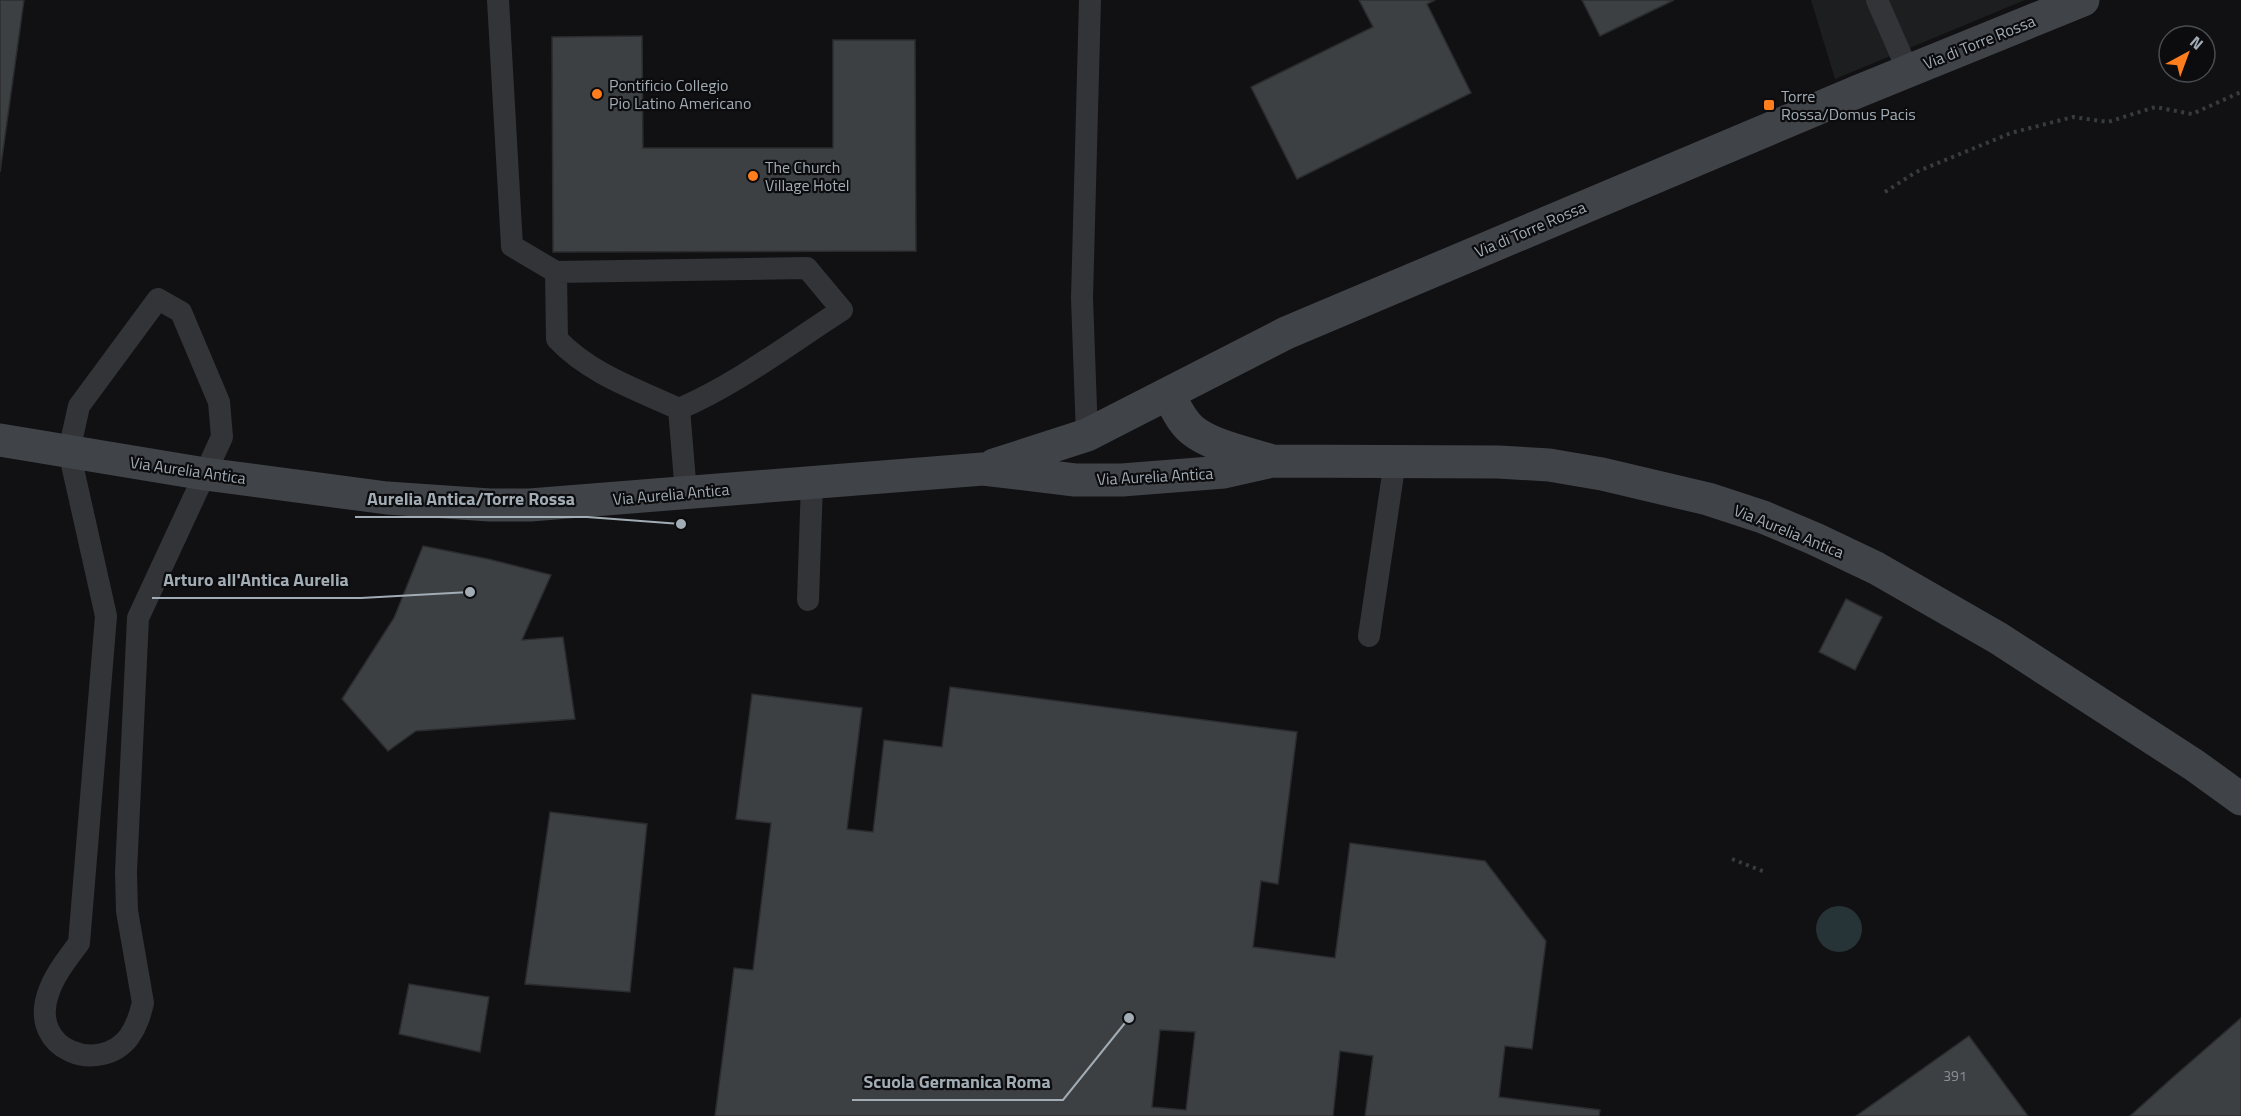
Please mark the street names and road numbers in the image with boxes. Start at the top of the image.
street label: Via di Torre Rossa [1919,9,2039,75]
street label: Via di Torre Rossa [1471,195,1589,263]
street label: Via Aurelia Antica [129,450,247,490]
street label: Via Aurelia Antica [1096,461,1214,491]
street label: Via Aurelia Antica [612,477,730,511]
street label: Via Aurelia Antica [1730,498,1848,564]

